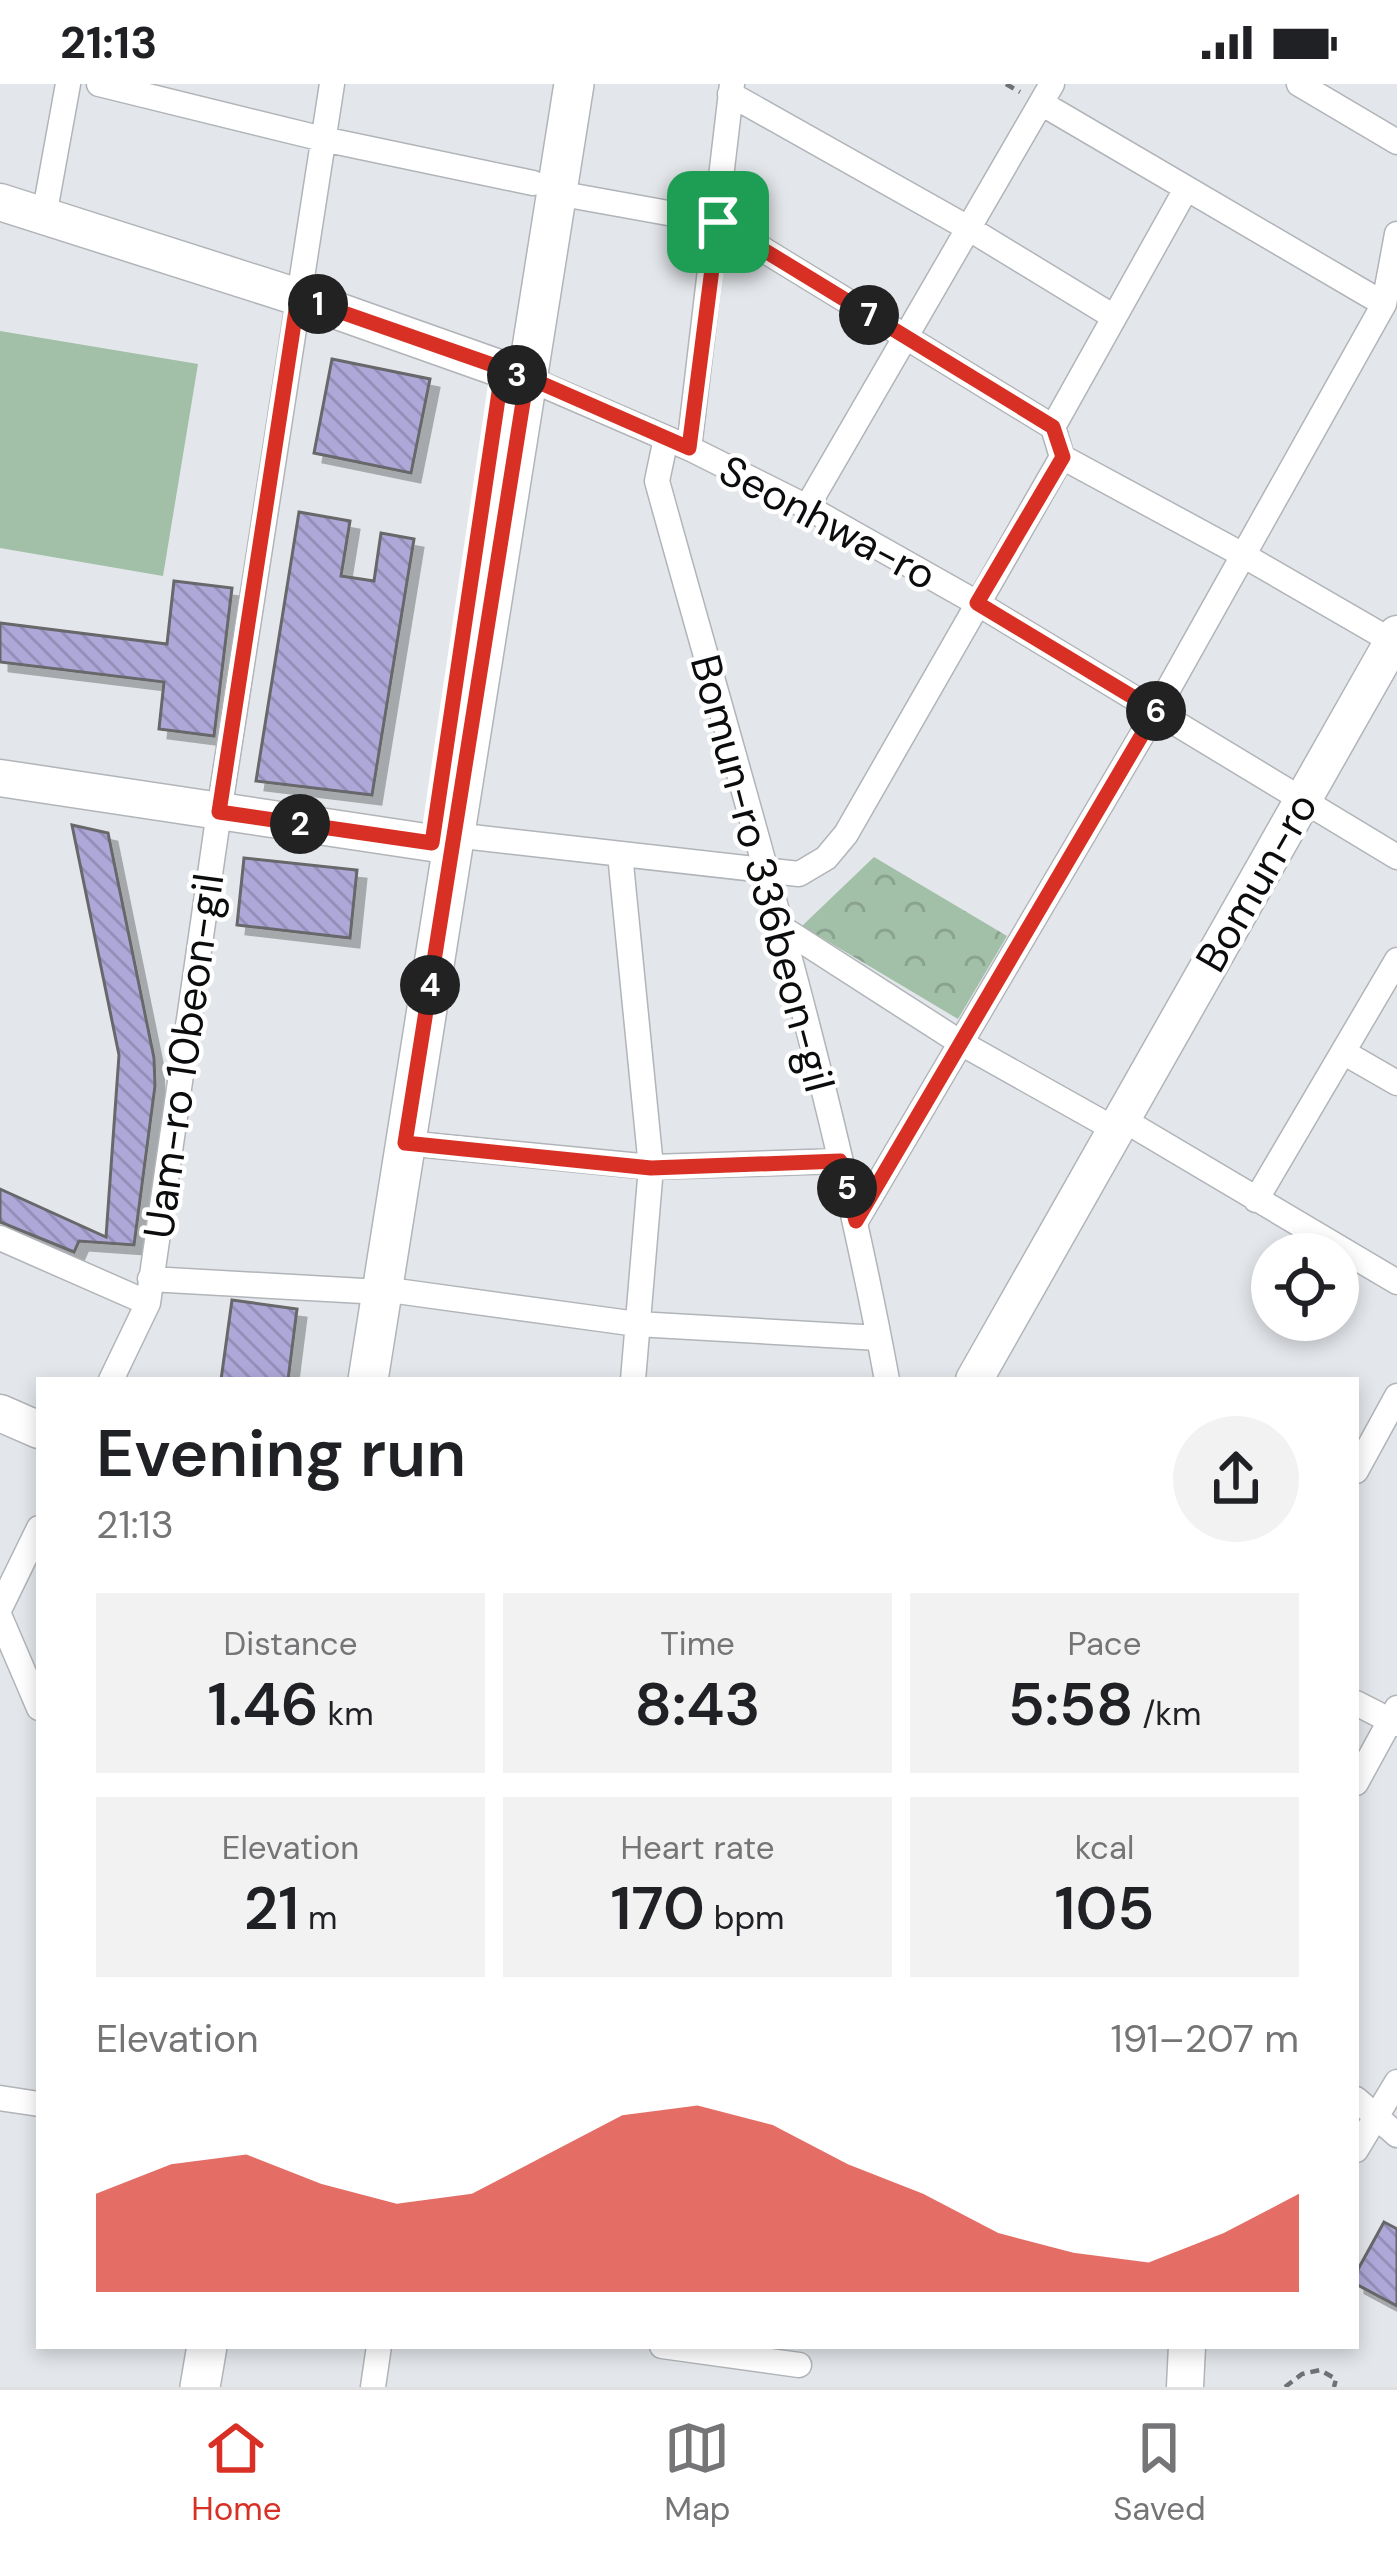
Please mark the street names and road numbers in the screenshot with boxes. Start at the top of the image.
street label: Seonhwa-ro [710,442,946,603]
street label: Bomun-ro 336beon-gil [678,649,847,1098]
street label: Bomun-ro [1183,783,1330,982]
street label: Uam-ro 10beon-gil [131,870,236,1242]

